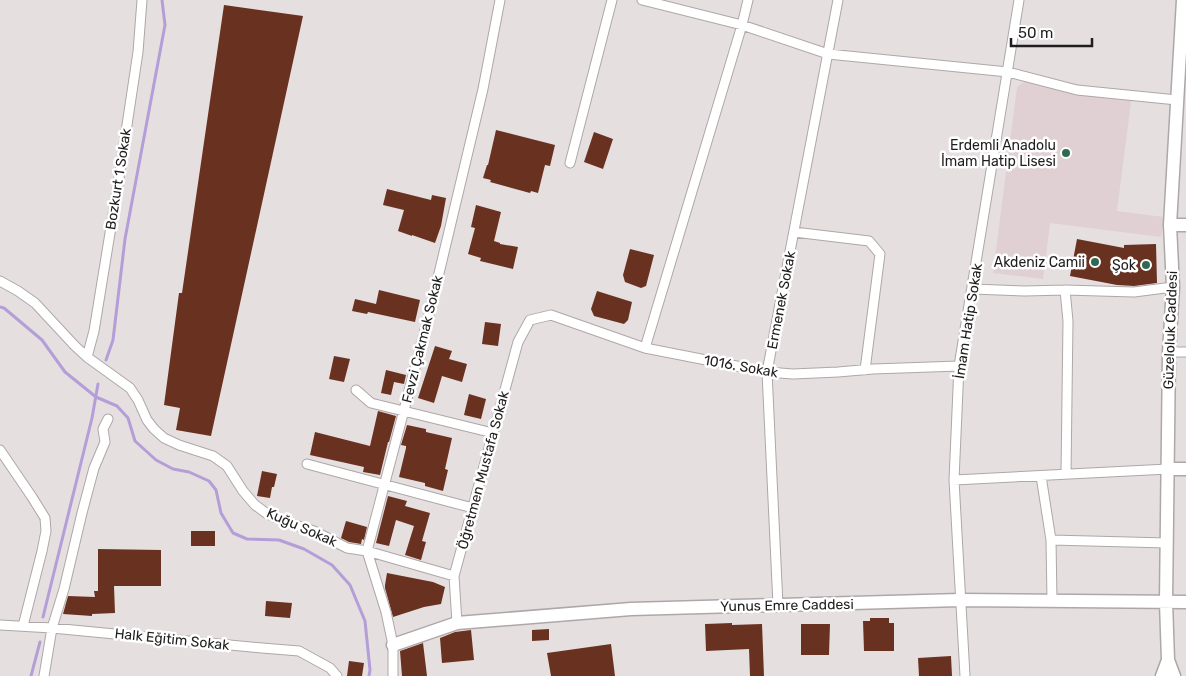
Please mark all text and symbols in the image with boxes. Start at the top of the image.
scale bar [1011,15,1092,47]
text: 50 m [1018,24,1053,42]
street label: Bozkurt 1 Sokak [102,126,135,231]
place label: Erdemli Anadolu İmam Hatip Lisesi [941,137,1056,170]
marker: Erdemli Anadolu İmam Hatip Lisesi [1060,147,1072,159]
street label: Ermenek Sokak [764,249,799,351]
place label: Akdeniz Camii [994,254,1085,271]
marker: Akdeniz Camii [1089,256,1101,268]
place label: Şok [1112,257,1137,274]
marker: Şok [1140,259,1152,271]
street label: İmam Hatip Sokak [951,261,986,380]
street label: Güzeloluk Caddesi [1160,270,1181,390]
street label: Fevzi Çakmak Sokak [398,273,447,405]
street label: 1016. Sokak [702,352,780,382]
street label: Öğretmen Mustafa Sokak [454,388,513,551]
street label: Kuğu Sokak [264,504,340,551]
street label: Yunus Emre Caddesi [720,596,854,615]
street label: Halk Eğitim Sokak [114,625,231,654]

